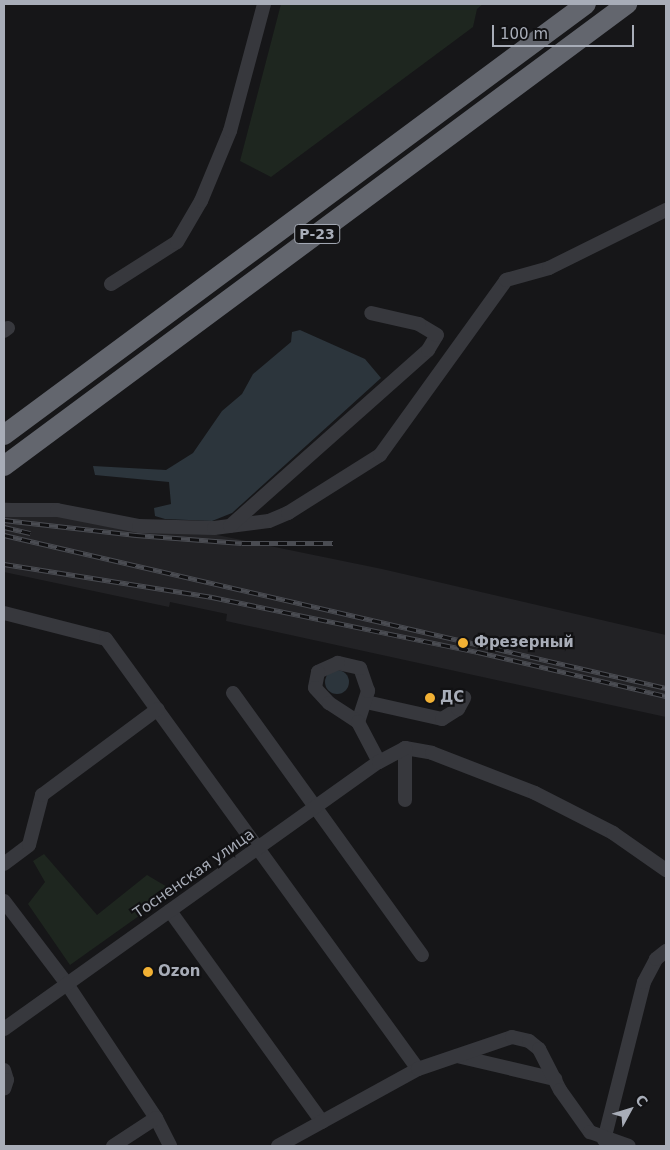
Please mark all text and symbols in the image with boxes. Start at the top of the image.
scale bar [495,15,638,47]
text: 100 m [500,25,548,43]
road number: Р-23 [293,222,341,245]
place label: Фрезерный [474,634,574,652]
marker: Фрезерный [456,636,470,650]
place label: ДС [440,689,464,707]
marker: ДС [424,692,436,704]
street label: Тосненская улица [130,826,258,922]
place label: Ozon [158,963,200,981]
marker: Ozon [142,966,154,978]
north arrow [605,1085,655,1135]
text: С [632,1092,651,1110]

